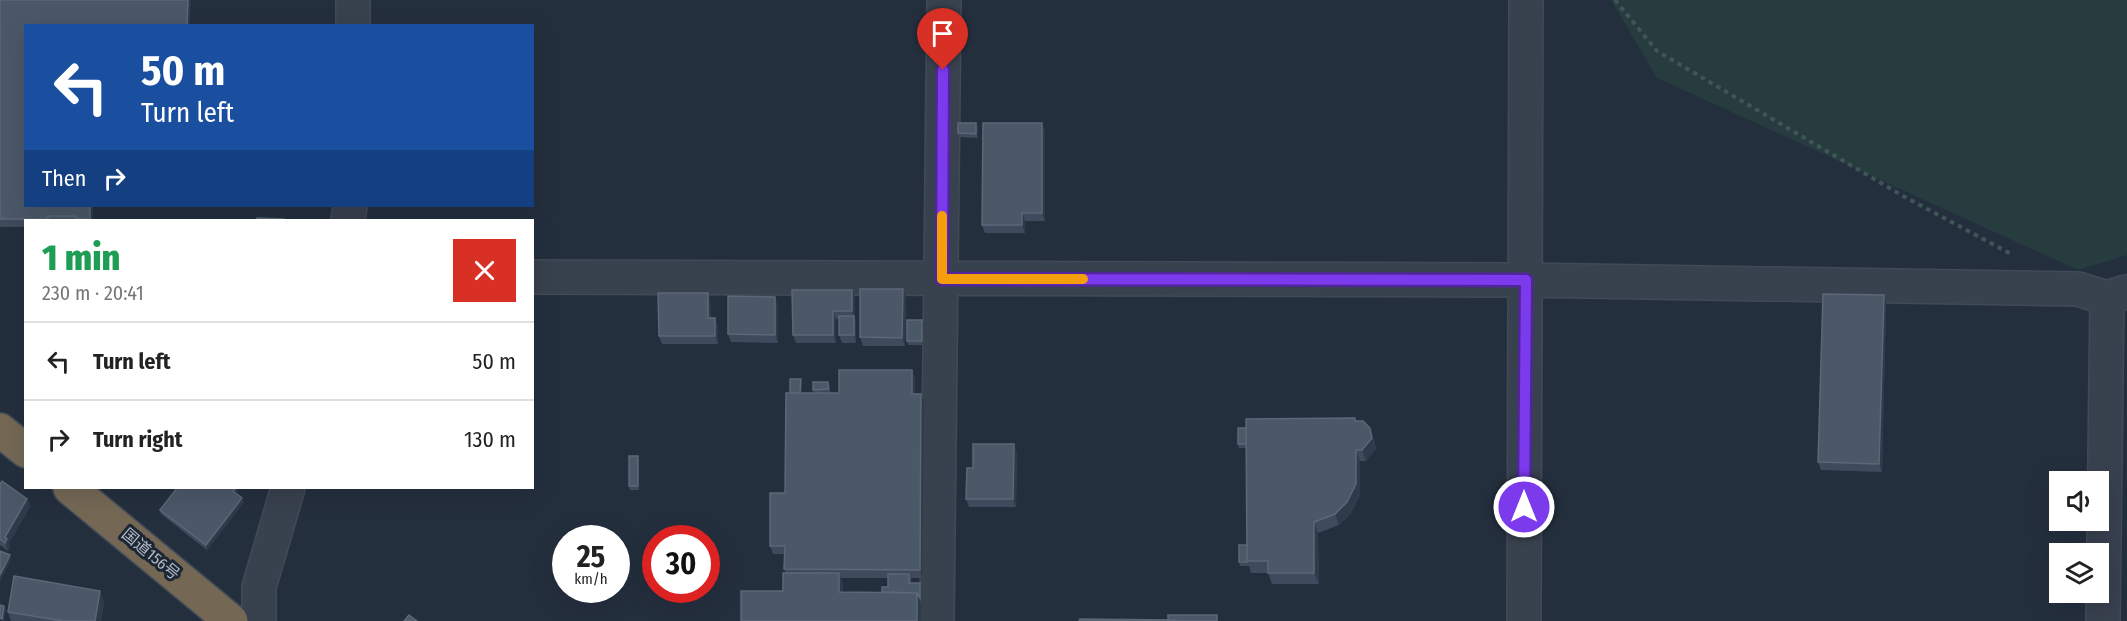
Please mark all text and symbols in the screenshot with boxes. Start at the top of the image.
pin [917,8,968,70]
icon: arrive [926,17,959,50]
text: 50 m [141,46,225,96]
icon: left [42,48,120,126]
text: Turn left [141,97,234,129]
icon: right [98,162,131,195]
text: Then [42,165,86,192]
text: 1 min [42,236,120,280]
button: close [453,239,516,302]
text: 230 m · 20:41 [42,281,144,305]
icon: left [42,345,75,378]
text: Turn left [93,348,171,375]
text: 50 m [472,348,516,375]
icon: right [42,423,75,456]
text: Turn right [93,426,182,453]
text: 130 m [464,426,516,453]
map controls [2049,471,2109,603]
button: sound [2049,471,2109,531]
position arrow [1492,475,1556,539]
street label: 国道156号 [118,524,184,584]
speed limit sign: 30 [642,525,720,603]
text: 25 [577,539,605,575]
button: layers [2049,543,2109,603]
text: km/h [574,570,608,588]

